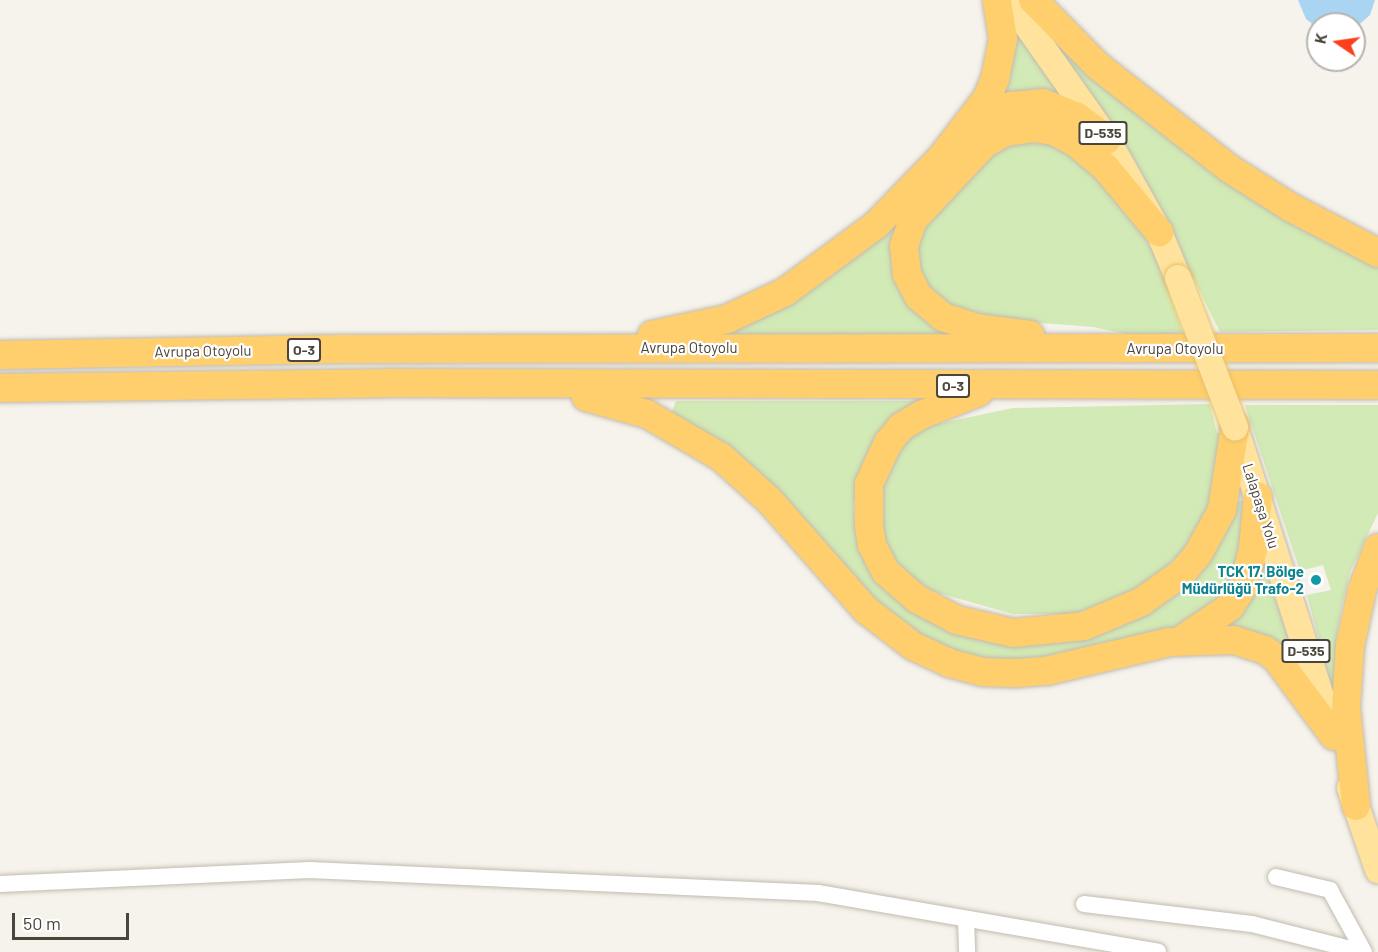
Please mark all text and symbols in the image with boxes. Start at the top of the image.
north arrow [1306,12,1366,72]
text: K [1310,31,1330,45]
road number: D-535 [1078,122,1128,144]
road number: O-3 [286,339,322,361]
street label: Avrupa Otoyolu [640,339,738,357]
street label: Avrupa Otoyolu [1126,340,1224,358]
street label: Avrupa Otoyolu [154,341,252,361]
road number: O-3 [935,375,971,397]
street label: Lalapaşa Yolu [1239,461,1283,551]
place label: TCK 17. Bölge Müdürlüğü Trafo-2 [1182,562,1304,597]
marker: TCK 17. Bölge Müdürlüğü Trafo-2 [1309,573,1323,587]
road number: D-535 [1280,640,1332,662]
scale bar [15,901,132,939]
text: 50 m [23,912,61,934]

